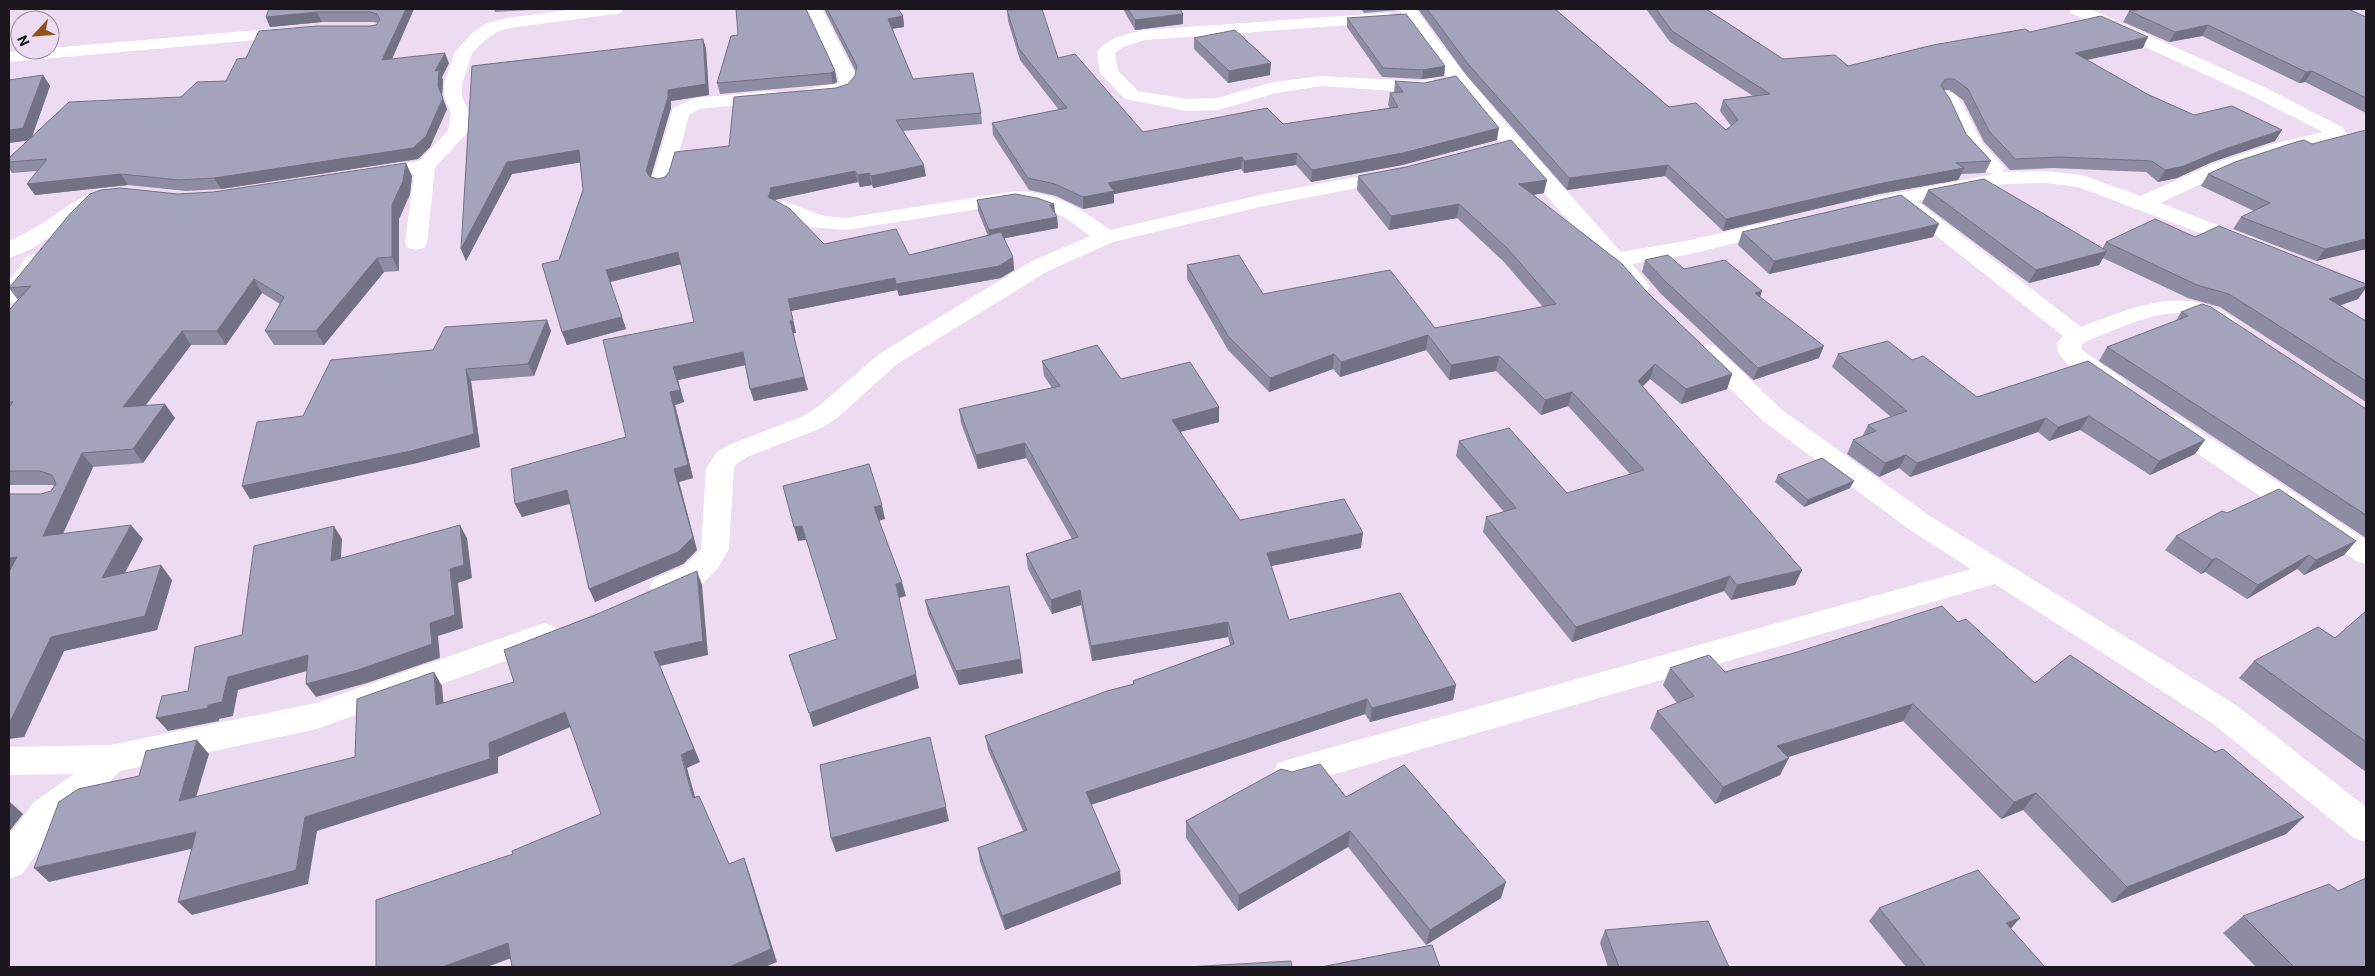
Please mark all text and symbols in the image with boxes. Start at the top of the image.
north arrow [10,10,60,60]
text: N [14,33,33,49]

